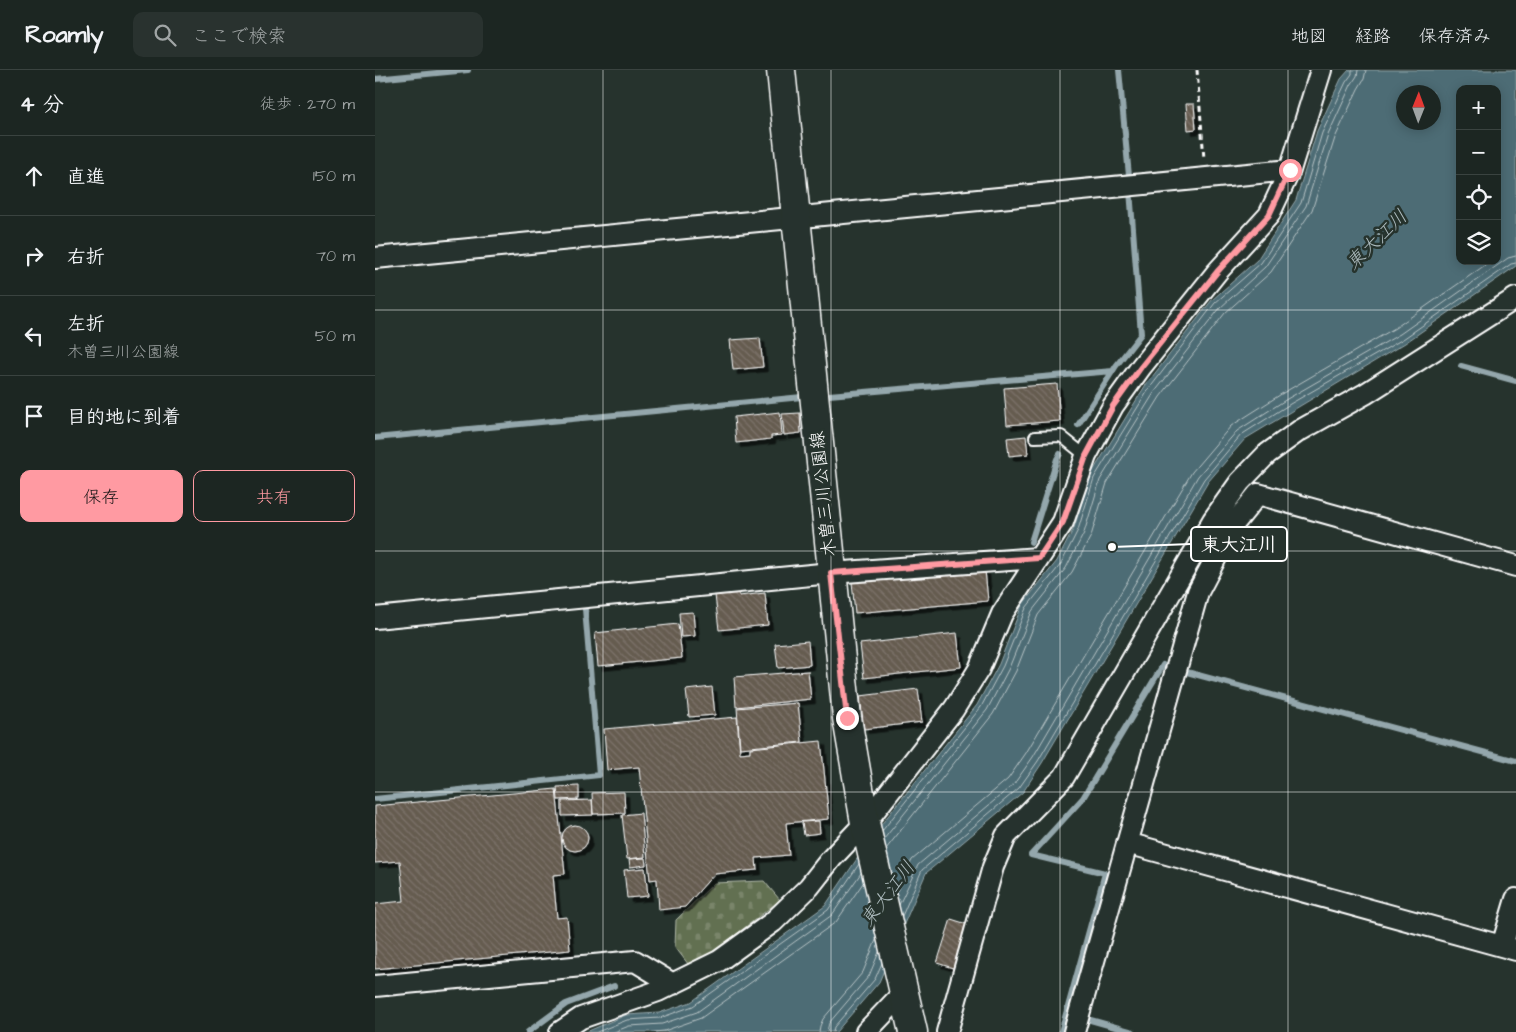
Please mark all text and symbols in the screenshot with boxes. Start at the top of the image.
search box [133,12,483,57]
text: Roamly [25,18,103,52]
icon: search [151,21,179,49]
text: ここで検索 [191,23,286,50]
text: 地図 [1291,24,1327,49]
text: 経路 [1355,24,1391,49]
text: 保存済み [1419,24,1491,49]
north arrow [1396,85,1441,130]
map controls [1456,85,1501,265]
button: + [1456,85,1501,130]
text: 4 分 [20,90,64,119]
text: 徒歩 · 270 m [260,93,355,115]
button: − [1456,130,1501,175]
route start [1279,159,1302,182]
icon: ahead [20,162,48,190]
text: 直進 [67,164,105,191]
text: 150 m [313,165,355,187]
button: locate [1456,175,1501,220]
water label: 東大江川 [1340,204,1414,276]
button: layers [1456,220,1501,265]
icon: right [20,242,48,270]
text: 右折 [67,244,105,271]
text: 70 m [316,245,355,267]
text: 左折 [67,311,105,338]
icon: left [20,322,48,350]
text: 50 m [315,325,355,347]
text: 木曽三川公園線 [67,341,179,363]
icon: arrive [20,402,48,430]
text: 目的地に到着 [67,404,181,431]
street label: 木曽三川公園線 [804,430,843,558]
button: 保存 [20,470,183,522]
button: 共有 [193,470,355,522]
callout: 東大江川 [1191,527,1287,561]
text: 東大江川 [1201,532,1277,559]
route end [836,707,859,730]
water label: 東大江川 [855,855,922,932]

